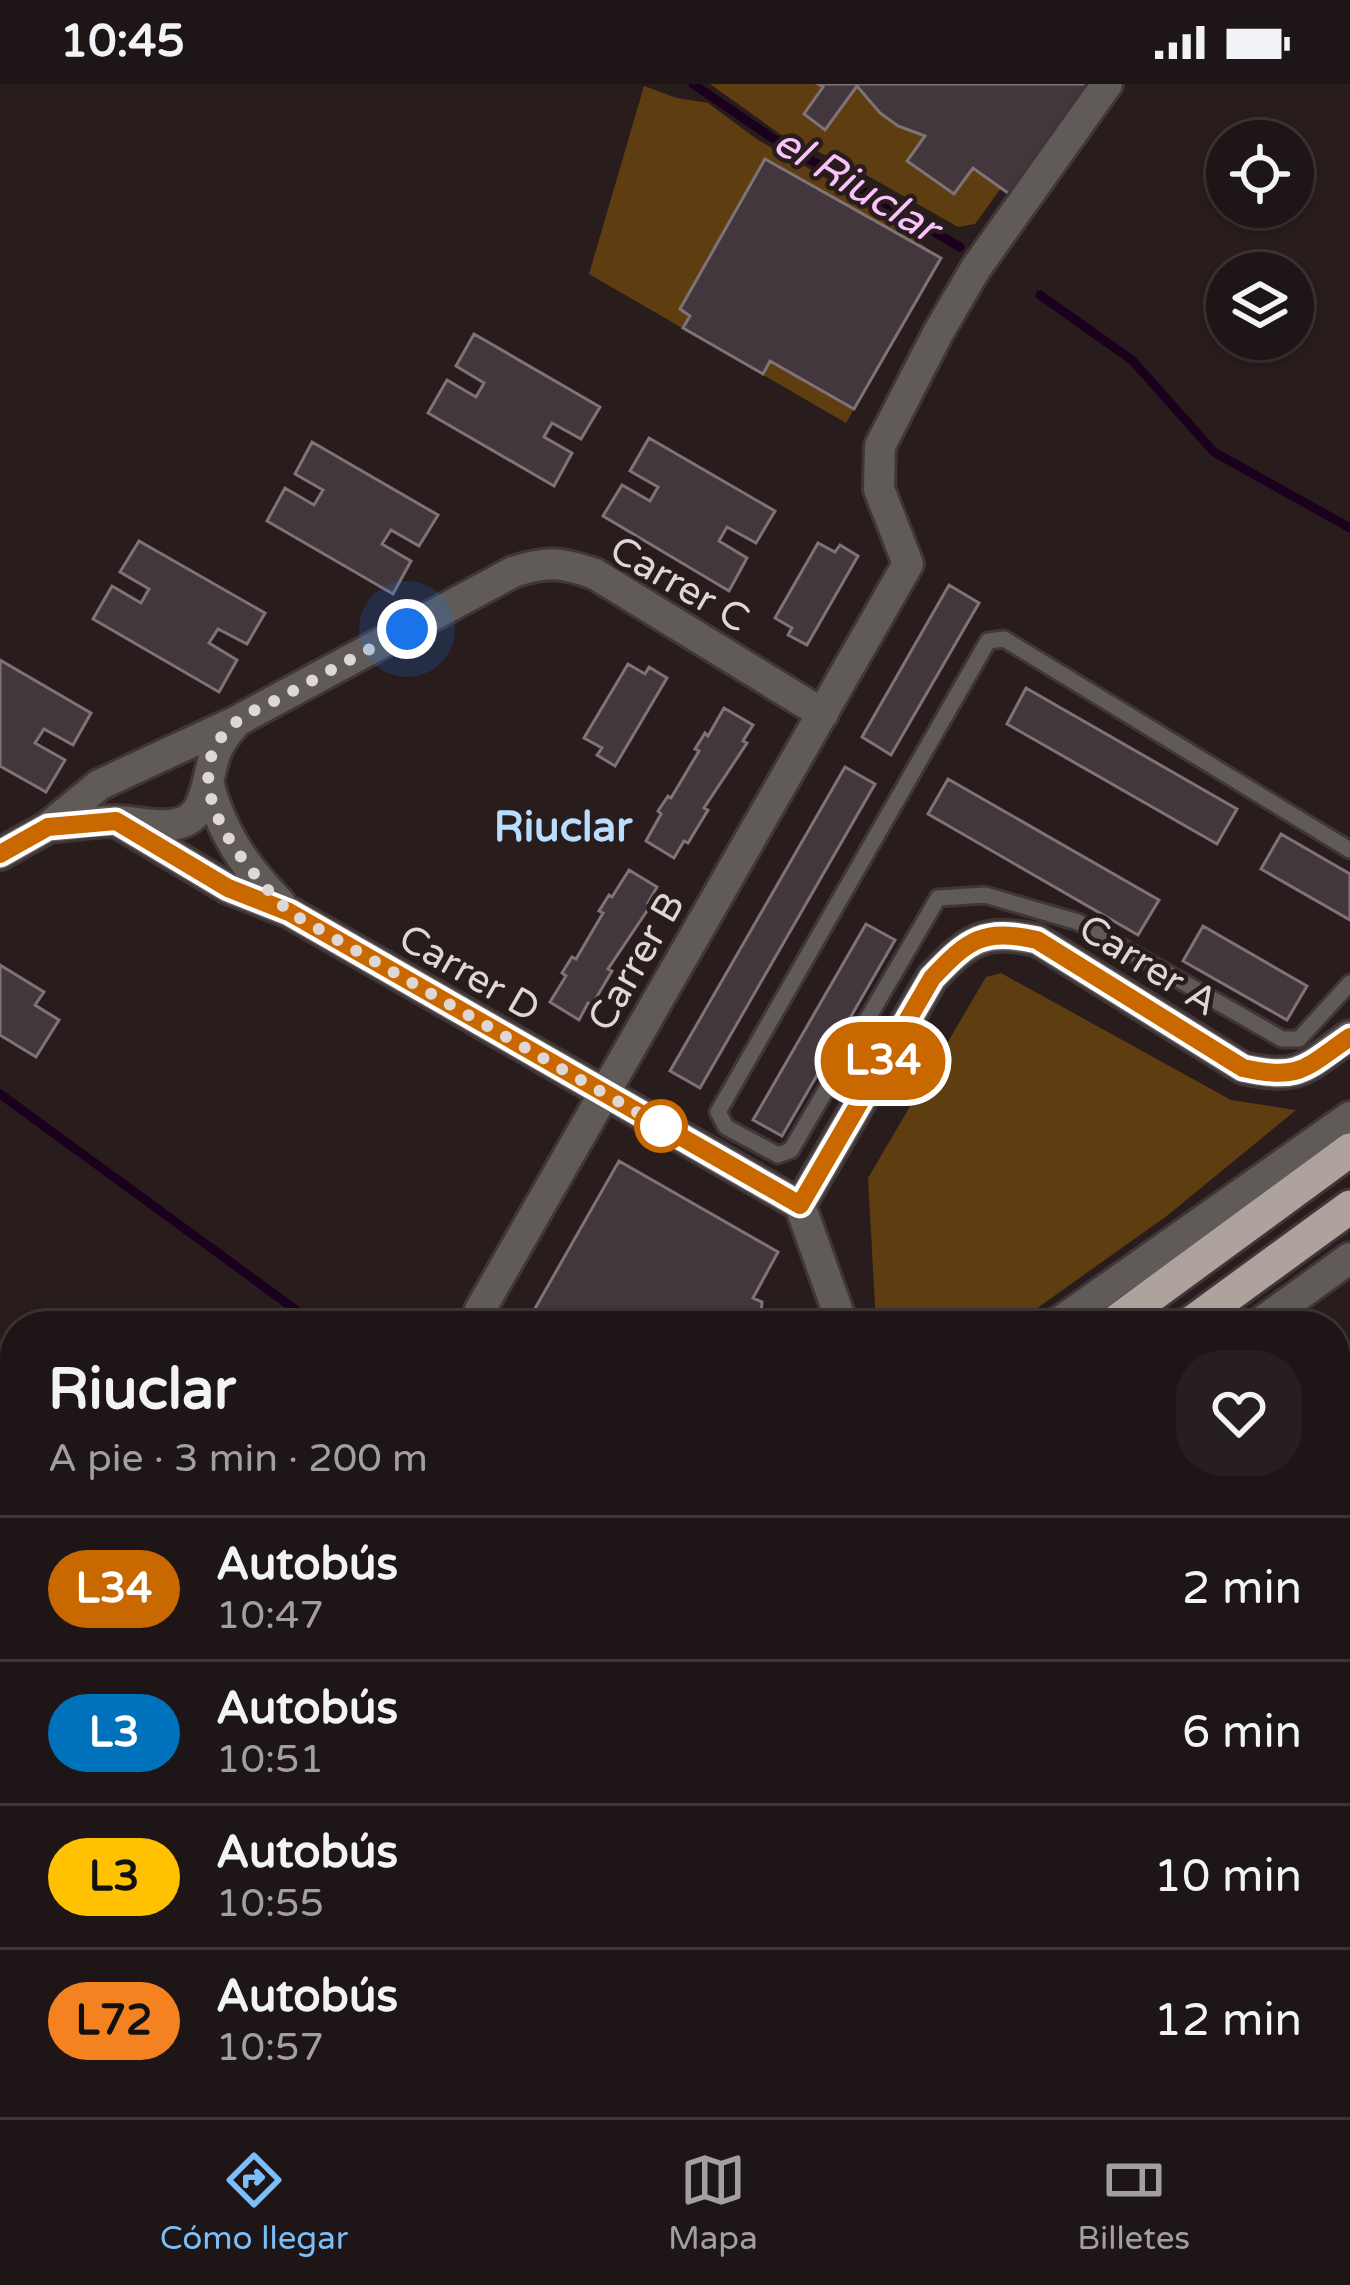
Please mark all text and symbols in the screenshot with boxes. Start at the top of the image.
text: 10:45 [60,15,185,69]
water label: el Riuclar [764,116,952,257]
map controls [1206,120,1314,360]
button: locate [1206,120,1314,228]
button: layers [1206,252,1314,360]
street label: Carrer C [601,526,757,643]
your location [377,599,437,659]
district label: Riuclar [494,802,633,853]
street label: Carrer B [578,884,695,1040]
street label: Carrer A [1070,904,1226,1026]
street label: Carrer D [390,914,548,1032]
line badge: L34 [814,1022,952,1100]
text: L34 [845,1035,921,1086]
unlabelled marker [636,1101,686,1151]
button: heart [1176,1350,1302,1476]
text: Riuclar [48,1356,236,1424]
text: A pie · 3 min · 200 m [48,1435,428,1482]
text: Autobús [216,1538,398,1592]
text: 2 min [1182,1562,1302,1616]
text: L34 [76,1563,152,1614]
text: 10:47 [216,1592,324,1639]
text: Autobús [216,1682,398,1736]
text: 6 min [1182,1706,1302,1760]
text: L3 [89,1707,139,1758]
text: 10:51 [216,1736,324,1783]
text: Autobús [216,1826,398,1880]
text: 10 min [1154,1850,1302,1904]
text: L3 [89,1851,139,1902]
text: 10:55 [216,1880,324,1927]
text: Autobús [216,1970,398,2024]
text: 12 min [1154,1994,1302,2048]
text: L72 [76,1995,152,2046]
text: 10:57 [216,2024,324,2071]
tab: Cómo llegar [160,2147,348,2258]
tab: Mapa [668,2147,758,2258]
tab: Billetes [1077,2147,1190,2258]

